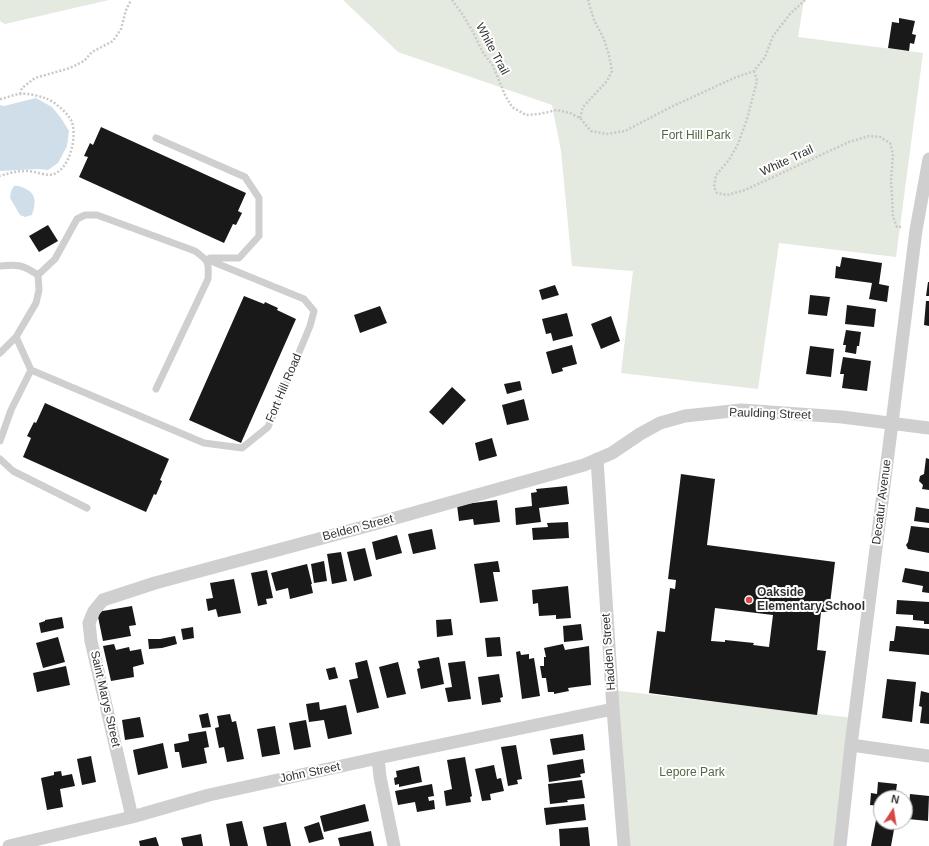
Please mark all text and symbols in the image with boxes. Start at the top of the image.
street label: White Trail [472,21,512,77]
park label: Fort Hill Park [661,129,731,143]
street label: White Trail [758,142,816,180]
street label: Fort Hill Road [263,351,305,425]
street label: Paulding Street [729,405,811,423]
street label: Decatur Avenue [870,459,894,545]
street label: Belden Street [321,512,395,544]
place label: Oakside Elementary School [757,586,865,614]
marker: Oakside Elementary School [744,595,754,605]
street label: Hadden Street [599,613,619,691]
street label: Saint Marys Street [87,649,123,749]
street label: John Street [278,760,342,786]
park label: Lepore Park [659,766,725,780]
north arrow [873,790,913,830]
text: N [890,793,900,806]

